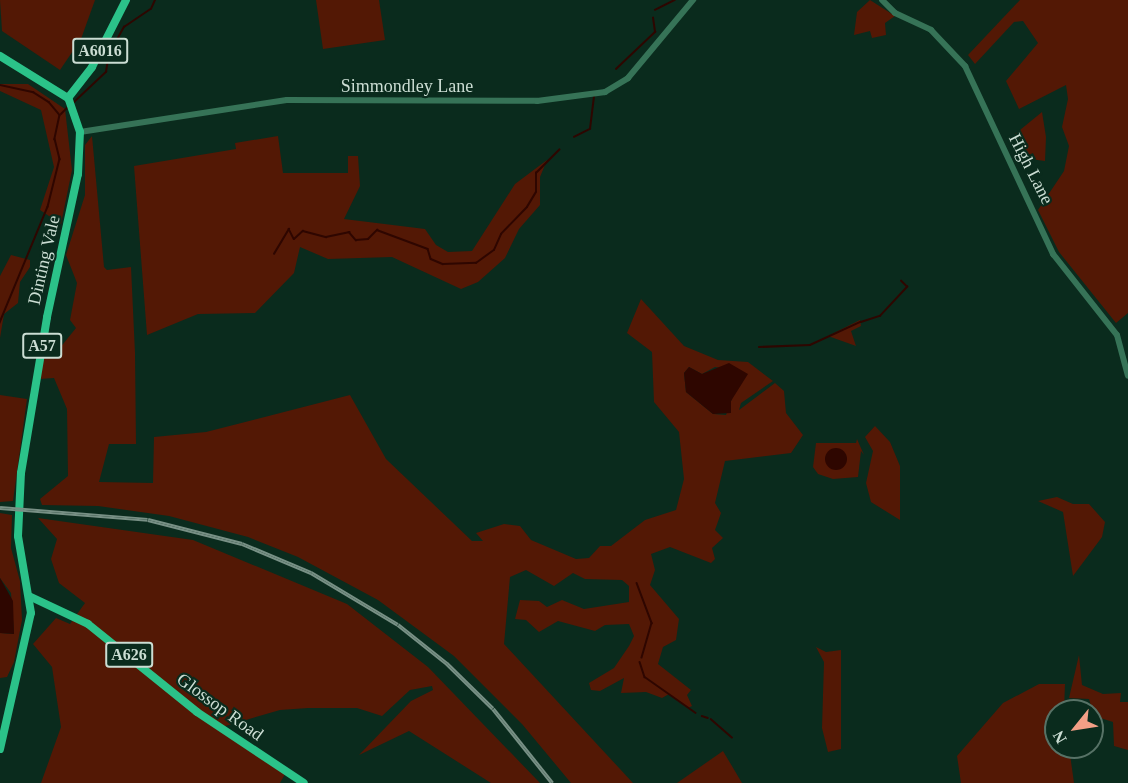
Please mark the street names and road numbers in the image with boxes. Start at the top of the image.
road number: A6016 [72,38,128,64]
street label: Simmondley Lane [341,75,473,97]
street label: High Lane [1004,130,1058,208]
street label: Dinting Vale [23,213,65,307]
road number: A57 [21,333,63,359]
road number: A626 [105,642,153,668]
street label: Glossop Road [173,668,267,746]

